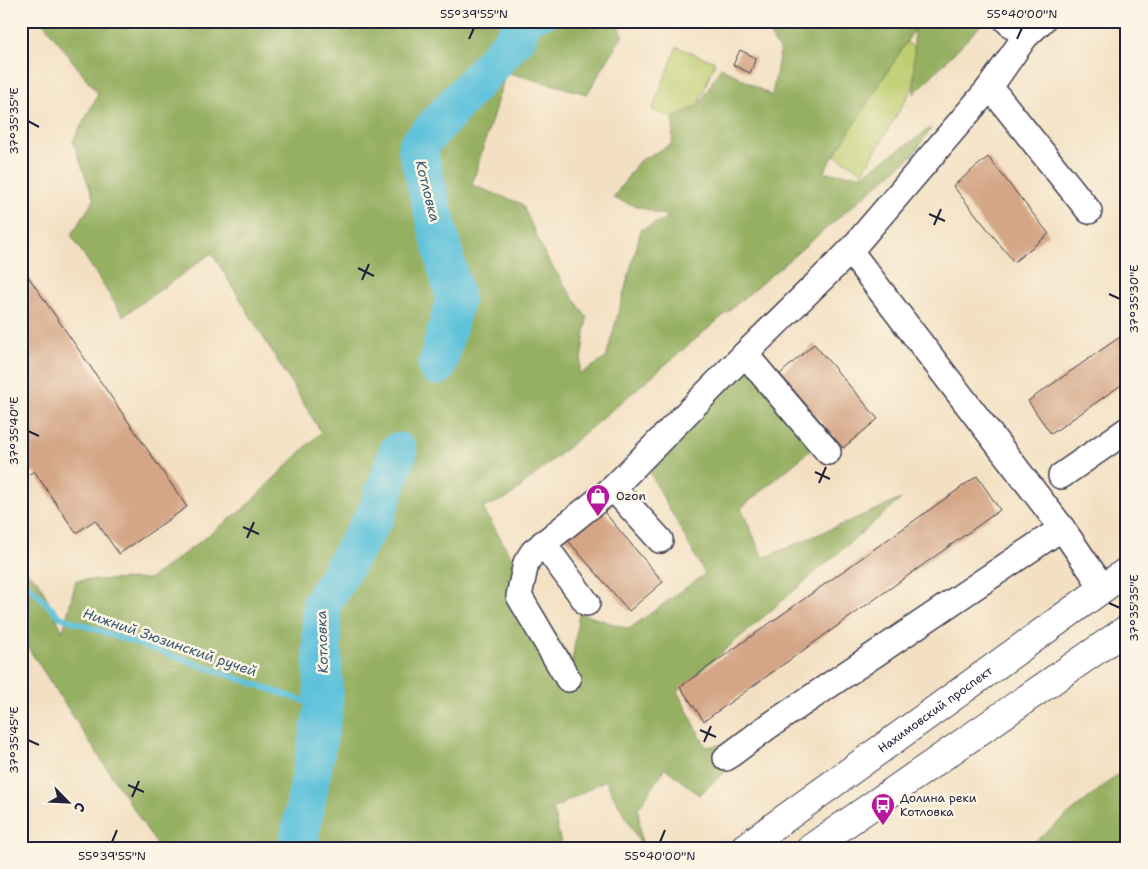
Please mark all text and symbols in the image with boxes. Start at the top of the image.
text: 55°39'55"N [440,6,508,22]
text: 55°40'00"N [987,6,1057,22]
text: 37°35'35"E [6,87,22,155]
water label: Котловка [412,158,444,224]
text: 37°35'30"E [1126,264,1142,334]
text: 37°35'40"E [6,397,22,465]
shop icon: Ozon [585,483,611,517]
place label: Ozon [616,488,646,504]
text: 37°35'35"E [1126,574,1142,642]
water label: Нижний Зюзинский ручей [81,604,259,680]
water label: Котловка [312,610,332,674]
street label: Нахимовский проспект [875,662,997,757]
text: 37°35'45"E [6,706,22,774]
north arrow [42,776,92,826]
place label: Долина реки Котловка [900,790,977,820]
bus stop icon: Долина реки Котловка [870,792,896,826]
text: С [70,800,90,815]
text: 55°39'55"N [78,848,146,864]
text: 55°40'00"N [625,848,695,864]

